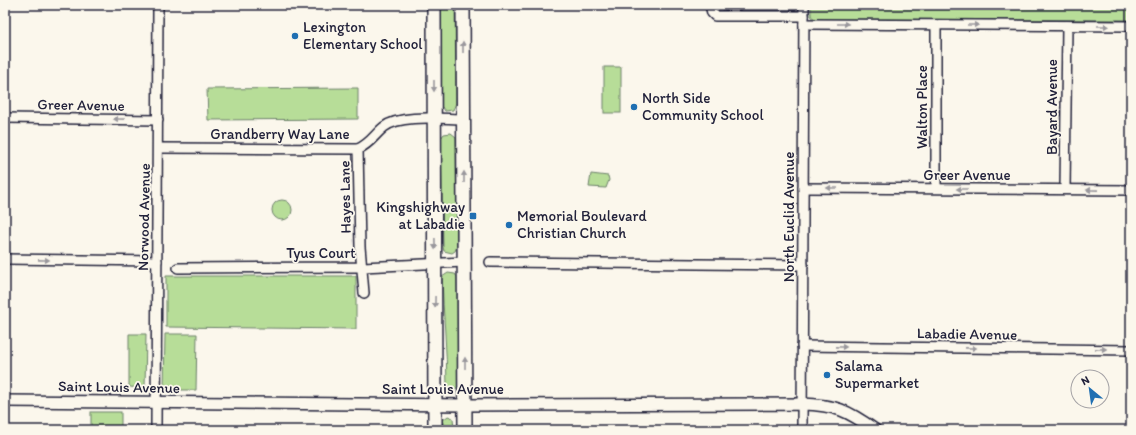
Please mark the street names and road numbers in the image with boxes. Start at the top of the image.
street label: Bayard Avenue [1043,59,1061,155]
street label: Walton Place [913,65,931,149]
street label: Greer Avenue [37,95,125,115]
street label: Grandberry Way Lane [210,125,350,143]
street label: North Euclid Avenue [780,152,798,282]
street label: Hayes Lane [335,160,355,234]
street label: Norwood Avenue [134,163,154,271]
street label: Greer Avenue [923,166,1011,184]
street label: Tyus Court [286,244,356,262]
street label: Labadie Avenue [917,324,1017,344]
street label: Saint Louis Avenue [58,377,180,397]
street label: Saint Louis Avenue [382,380,504,398]

